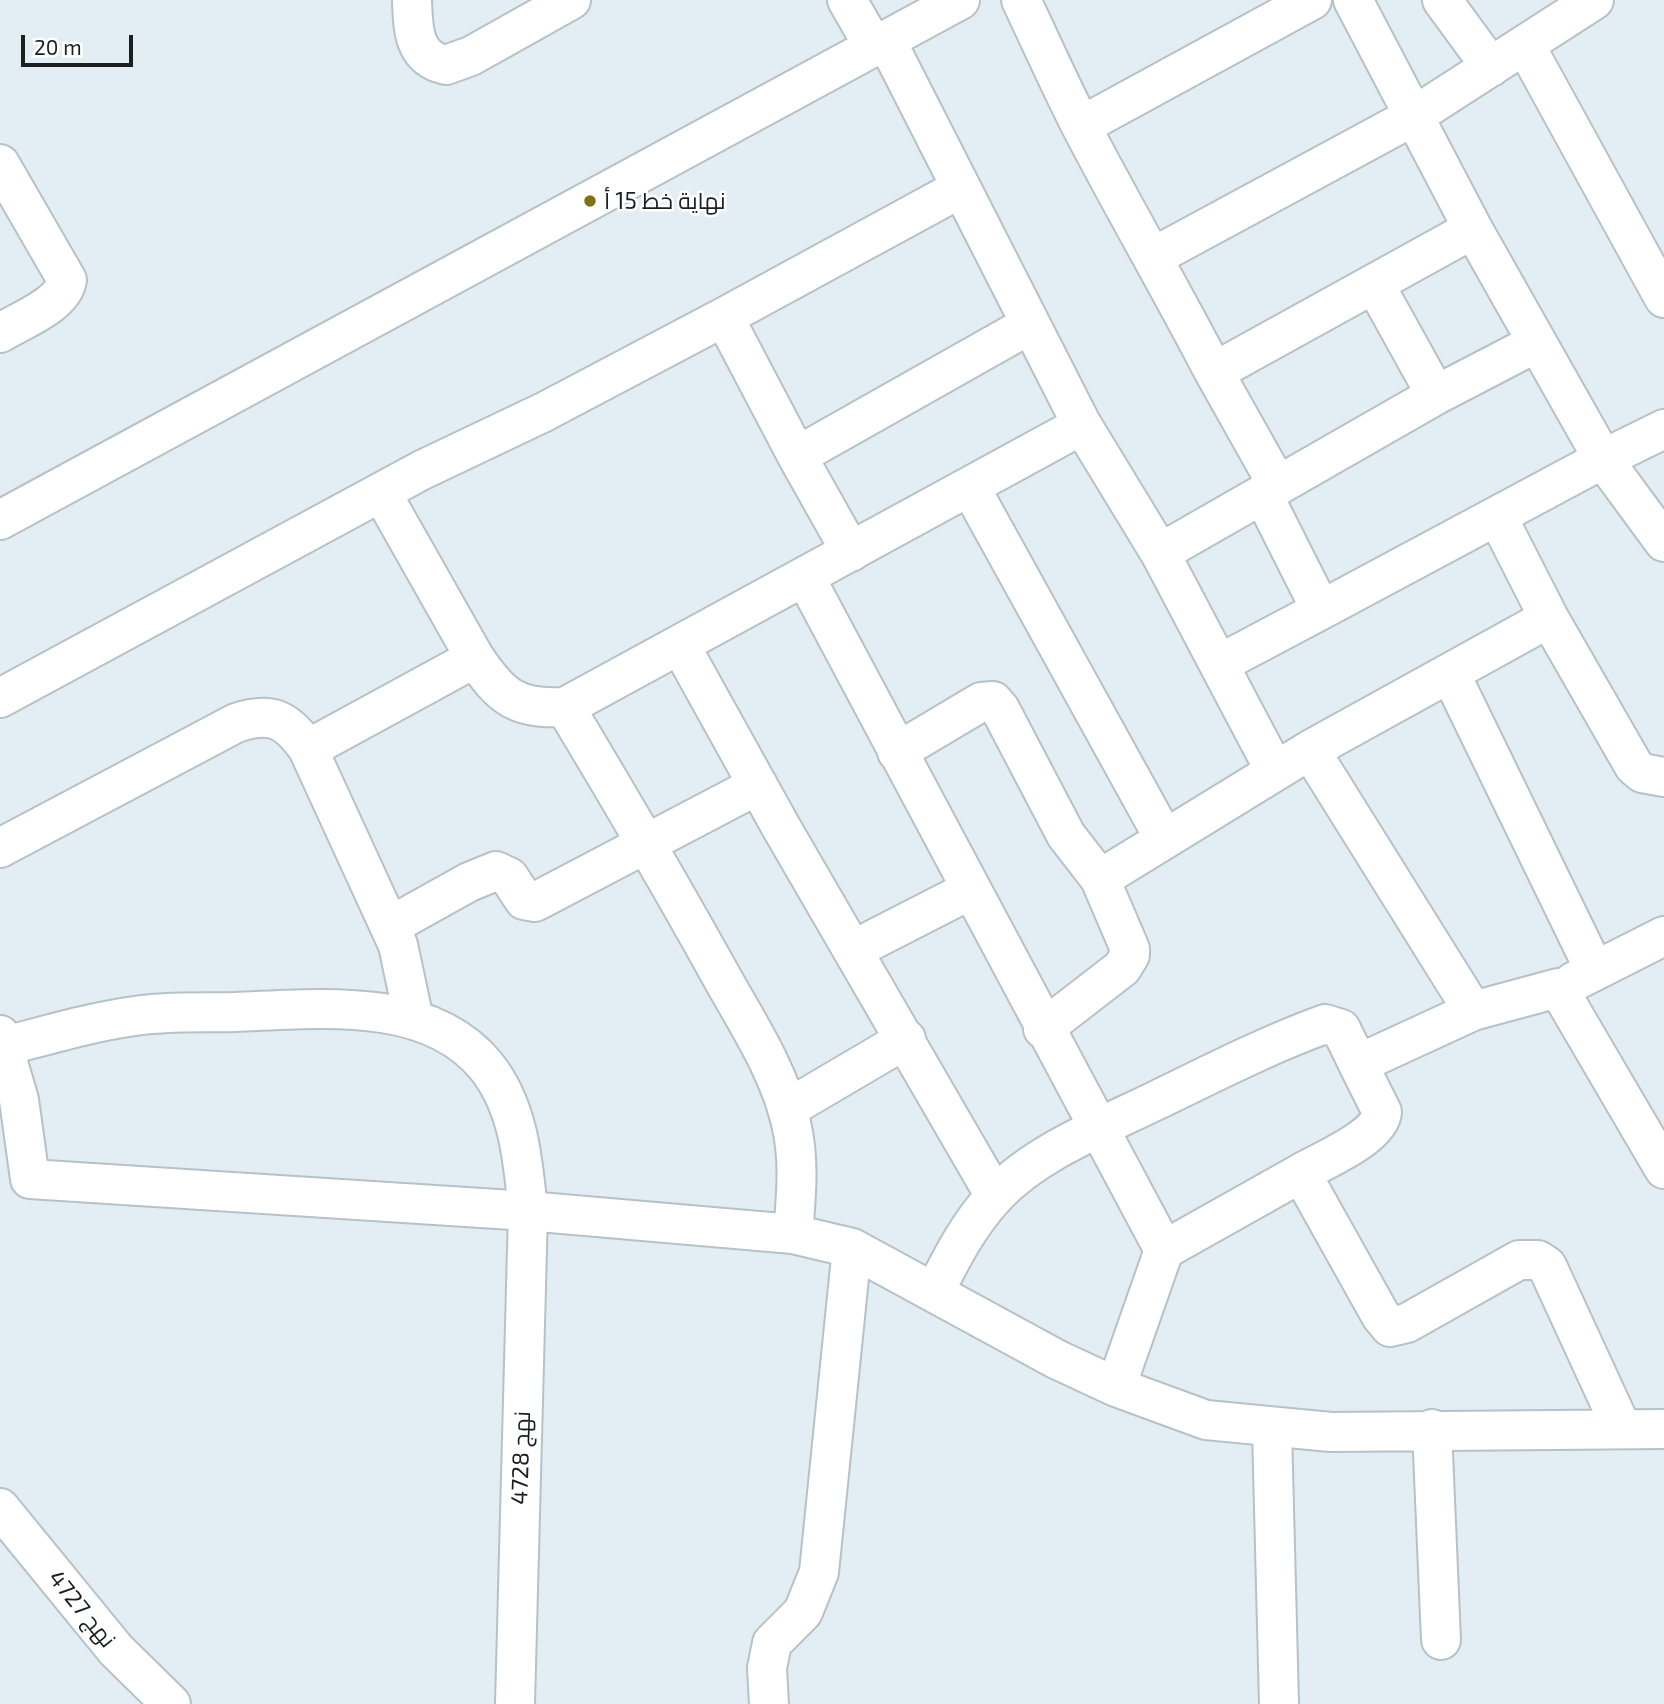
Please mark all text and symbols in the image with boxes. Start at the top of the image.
scale bar [24,21,136,65]
text: 20 m [34,34,82,59]
place label: نهاية خط 15 أ [604,187,726,215]
marker: نهاية خط 15 أ [582,193,598,209]
street label: نهج 4728 [506,1411,536,1505]
street label: نهج 4727 [42,1565,122,1653]

